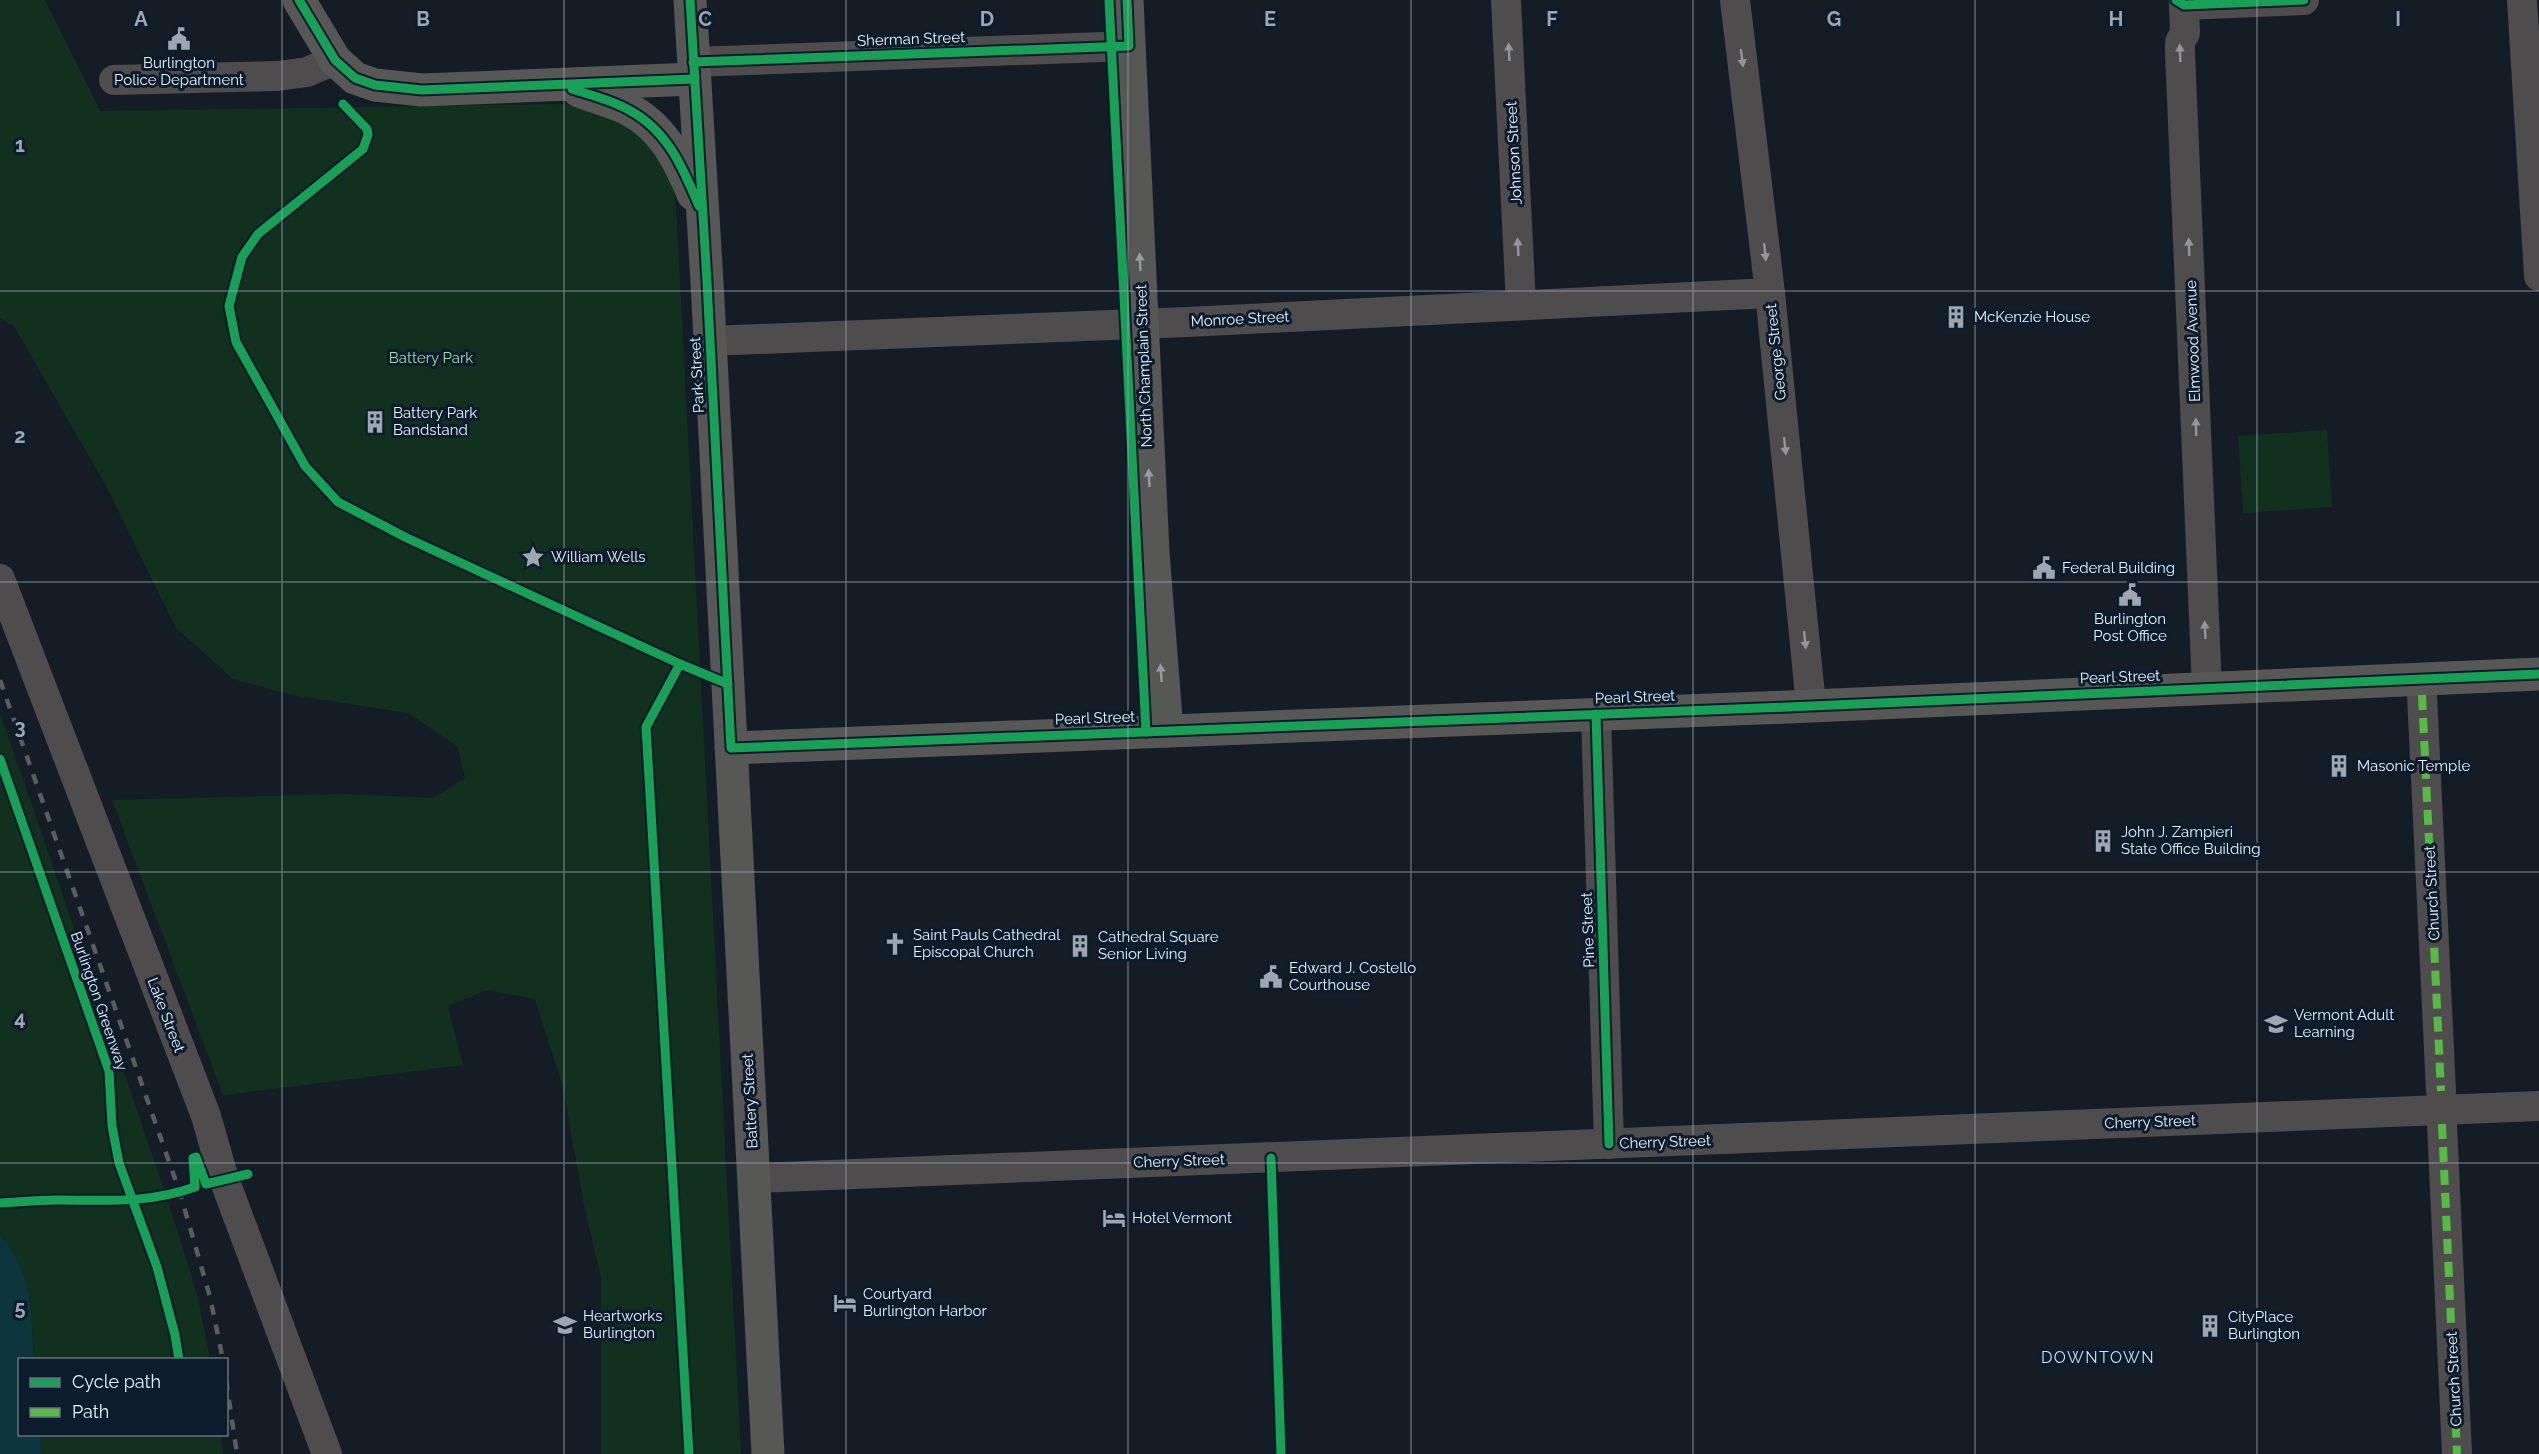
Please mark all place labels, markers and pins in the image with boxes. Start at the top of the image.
public building icon: Burlington Police Department [166,26,192,52]
place label: Burlington Police Department [114,54,244,89]
building icon: McKenzie House [1943,304,1969,330]
place label: McKenzie House [1974,308,2090,326]
place label: Battery Park Bandstand [393,404,477,439]
building icon: Battery Park Bandstand [362,409,388,435]
place icon: William Wells [520,544,546,570]
place label: William Wells [551,548,646,566]
public building icon: Federal Building [2031,555,2057,581]
place label: Federal Building [2062,559,2175,577]
public building icon: Burlington Post Office [2117,582,2143,608]
place label: Burlington Post Office [2093,610,2167,645]
building icon: Masonic Temple [2326,753,2352,779]
place label: Masonic Temple [2357,757,2470,775]
place label: John J. Zampieri State Office Building [2121,823,2261,858]
building icon: John J. Zampieri State Office Building [2090,828,2116,854]
place label: Saint Pauls Cathedral Episcopal Church [913,926,1061,961]
place label: Cathedral Square Senior Living [1098,928,1219,963]
church icon: Saint Pauls Cathedral Episcopal Church [882,931,908,957]
building icon: Cathedral Square Senior Living [1067,933,1093,959]
place label: Edward J. Costello Courthouse [1289,959,1416,994]
public building icon: Edward J. Costello Courthouse [1258,964,1284,990]
place label: Vermont Adult Learning [2294,1006,2394,1041]
school or university icon: Vermont Adult Learning [2263,1011,2289,1037]
hotel icon: Hotel Vermont [1101,1205,1127,1231]
place label: Hotel Vermont [1132,1209,1232,1227]
place label: Courtyard Burlington Harbor [863,1285,988,1320]
hotel icon: Courtyard Burlington Harbor [832,1290,858,1316]
place label: Heartworks Burlington [583,1307,663,1342]
place label: CityPlace Burlington [2228,1308,2300,1343]
school or university icon: Heartworks Burlington [552,1312,578,1338]
building icon: CityPlace Burlington [2197,1313,2223,1339]

